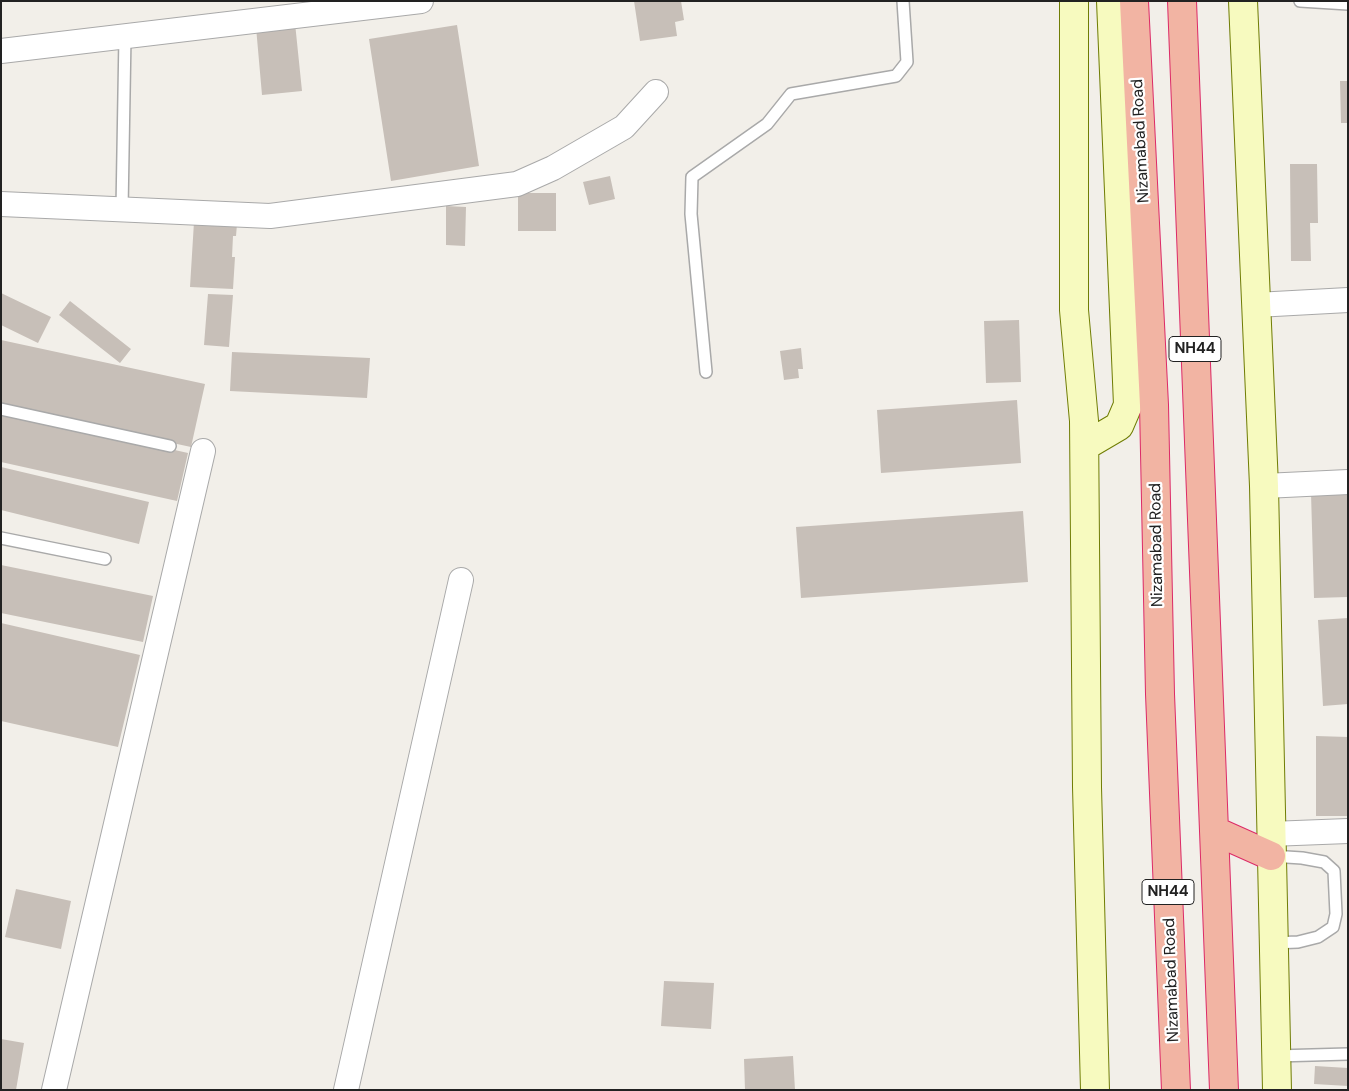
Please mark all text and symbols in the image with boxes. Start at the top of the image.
street label: Nizamabad Road [1128,79,1154,203]
road number: NH44 [1169,336,1221,362]
street label: Nizamabad Road [1146,483,1168,607]
road number: NH44 [1142,880,1194,904]
street label: Nizamabad Road [1160,918,1184,1042]

